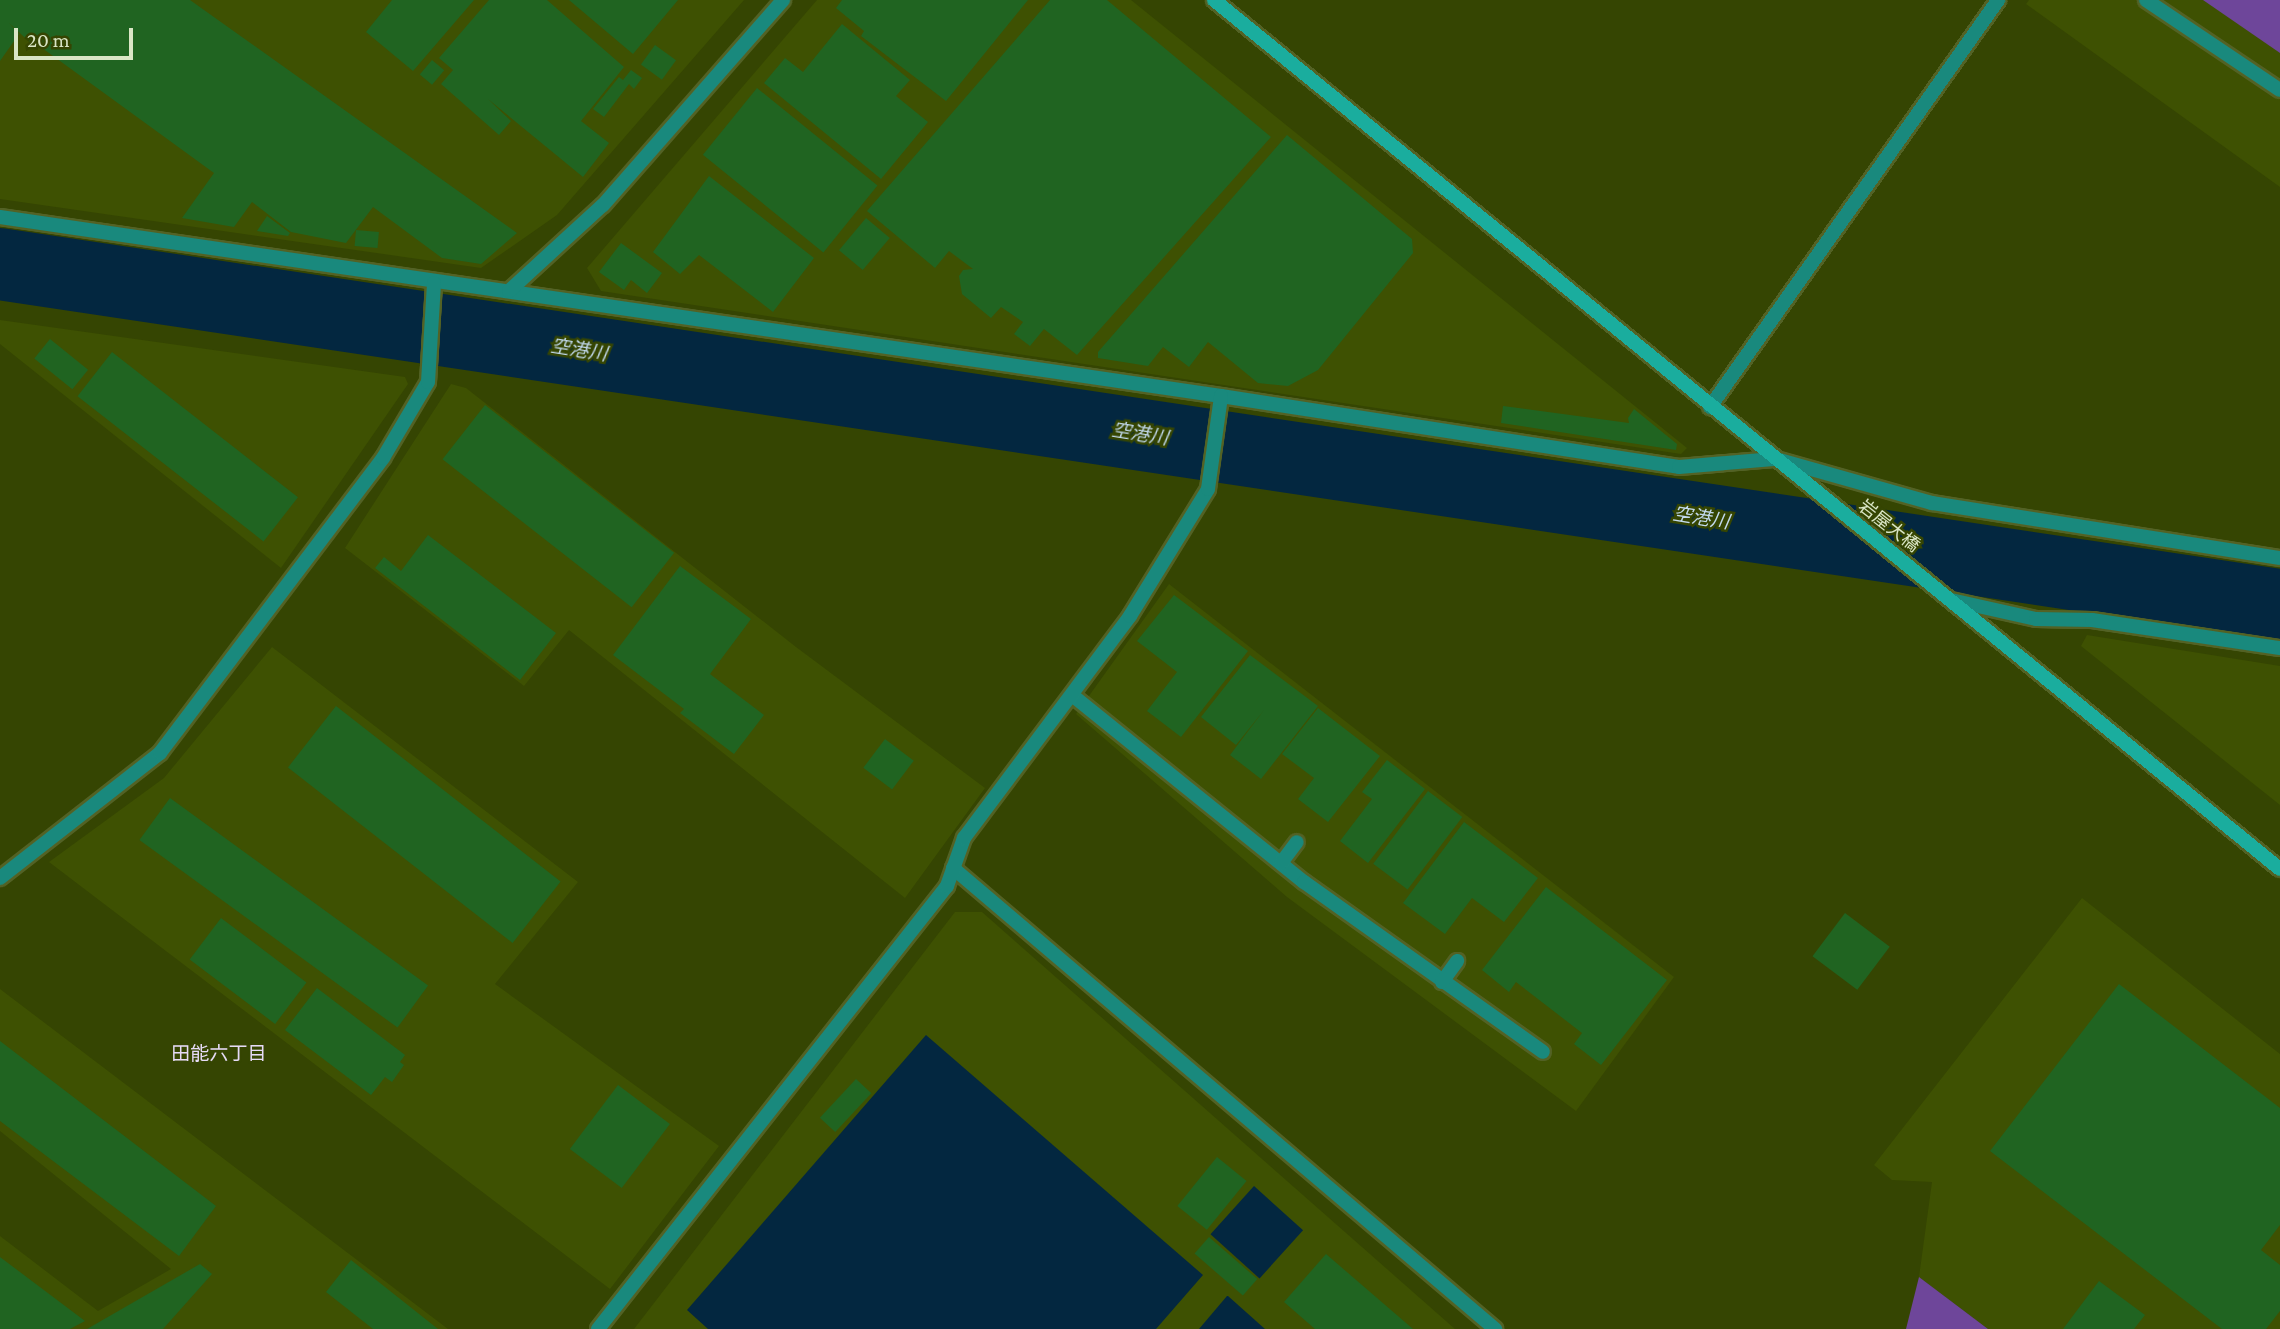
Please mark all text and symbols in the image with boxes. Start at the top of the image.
scale bar [18,14,136,58]
text: 20 m [27,28,70,52]
water label: 空港川 [549,334,609,366]
water label: 空港川 [1110,418,1170,450]
street label: 岩屋大橋 [1854,495,1924,557]
water label: 空港川 [1671,502,1731,534]
district label: 田能六丁目 [172,1043,266,1065]

